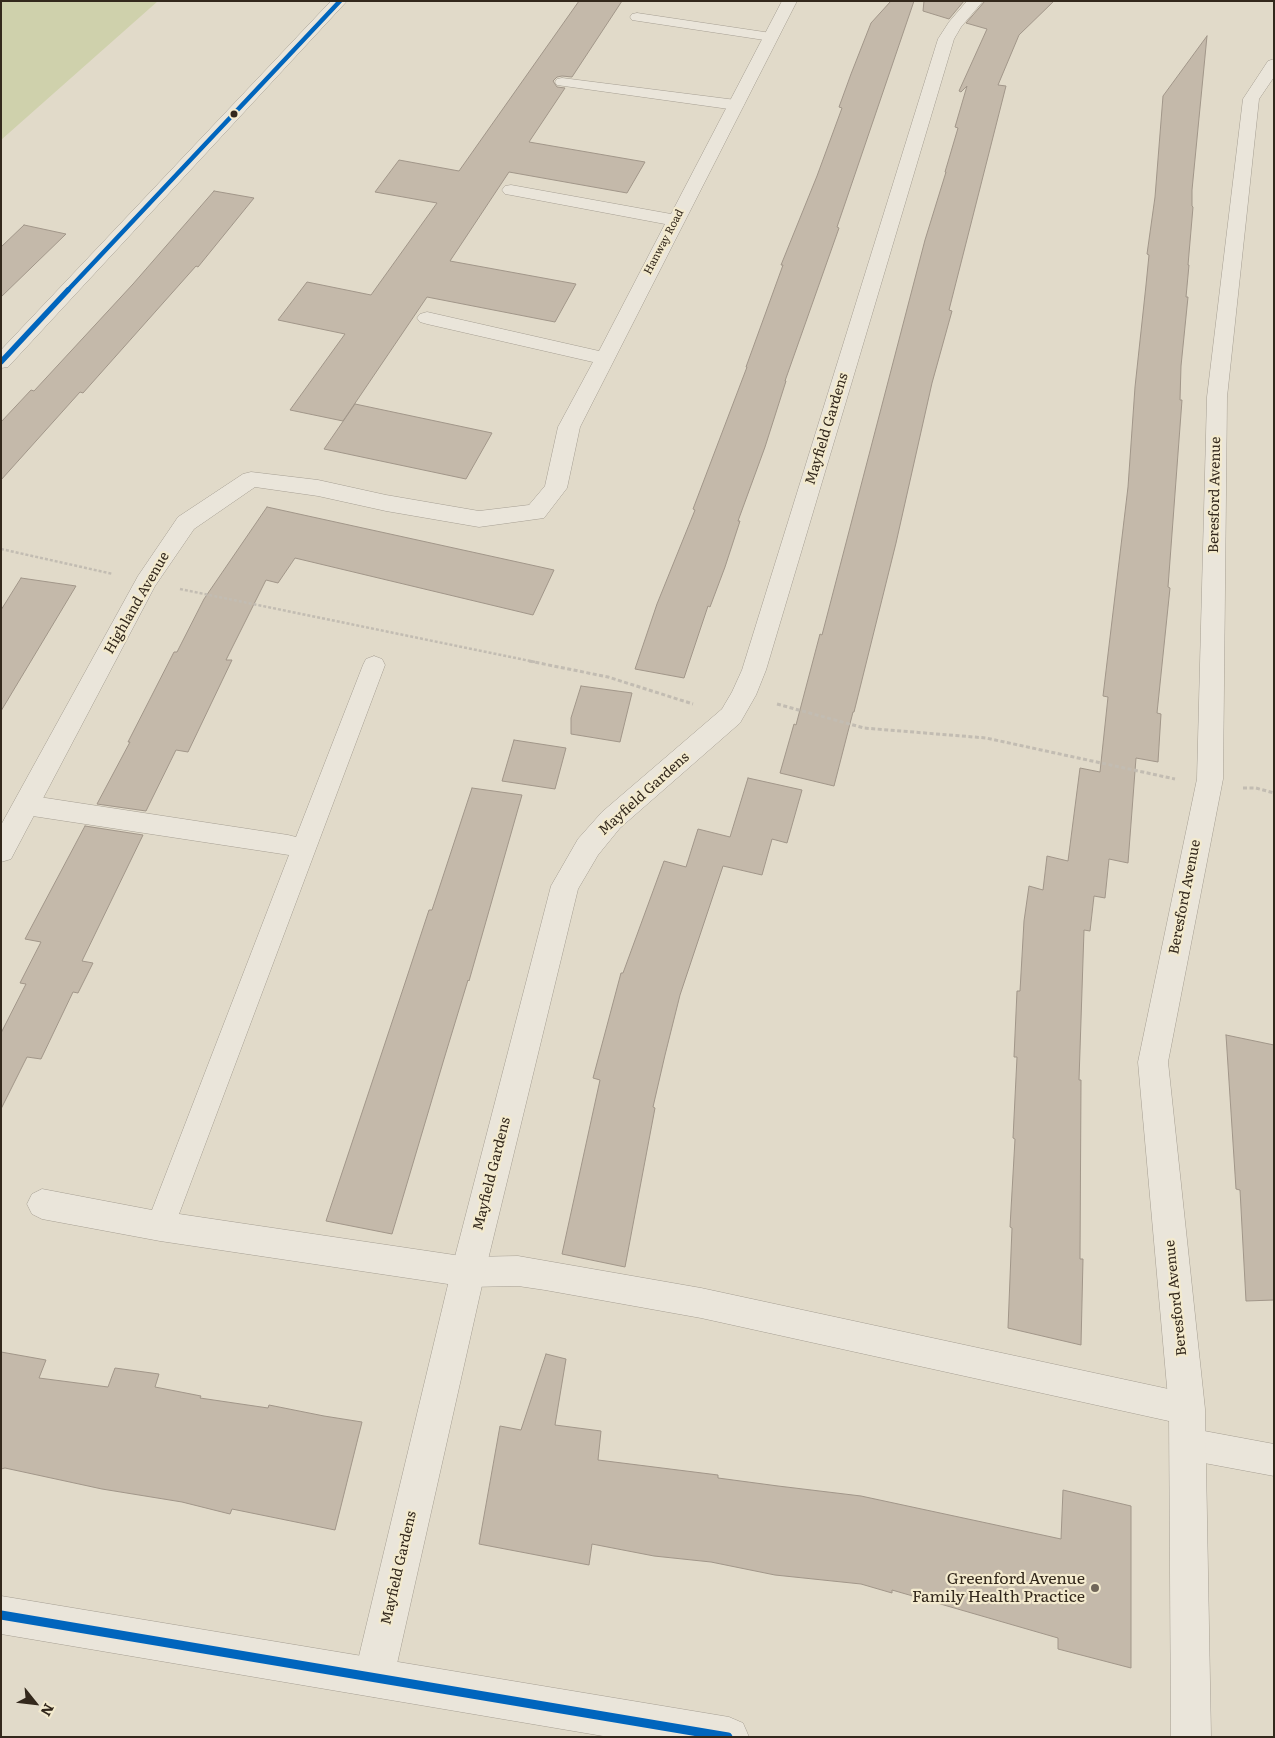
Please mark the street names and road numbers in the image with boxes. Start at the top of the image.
street label: Hanway Road [641,207,687,277]
street label: Mayfield Gardens [802,371,852,487]
street label: Beresford Avenue [1206,437,1224,553]
street label: Highland Avenue [101,549,173,657]
street label: Mayfield Gardens [595,749,693,839]
street label: Beresford Avenue [1166,838,1204,956]
street label: Mayfield Gardens [470,1116,514,1232]
street label: Beresford Avenue [1162,1239,1190,1357]
street label: Mayfield Gardens [378,1510,420,1626]

